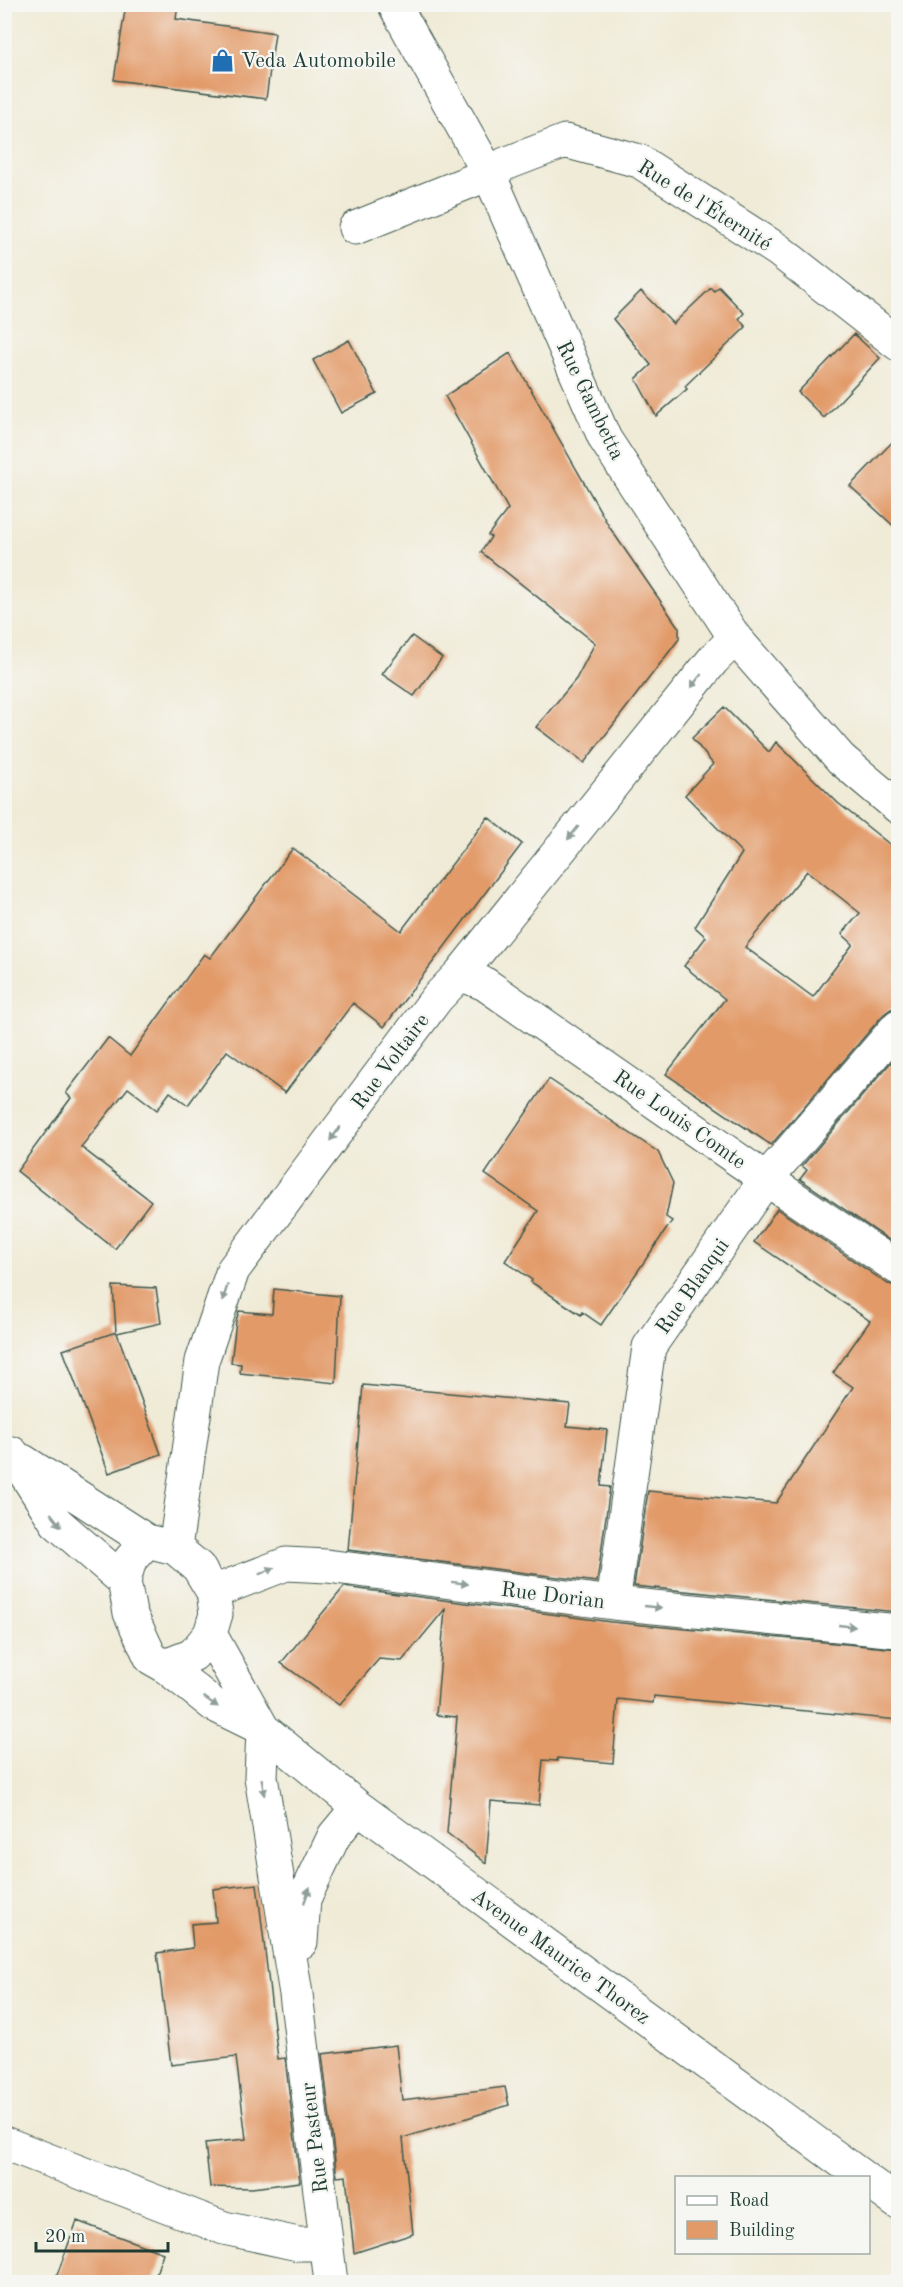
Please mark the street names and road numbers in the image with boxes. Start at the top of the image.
street label: Rue de l'Éternité [634,153,777,256]
street label: Rue Gambetta [552,338,627,463]
street label: Rue Voltaire [349,1010,434,1114]
street label: Rue Louis Comte [609,1067,749,1174]
street label: Rue Blanqui [653,1235,734,1338]
street label: Rue Dorian [500,1580,606,1613]
street label: Avenue Maurice Thorez [467,1886,653,2029]
street label: Rue Pasteur [298,2081,333,2194]

